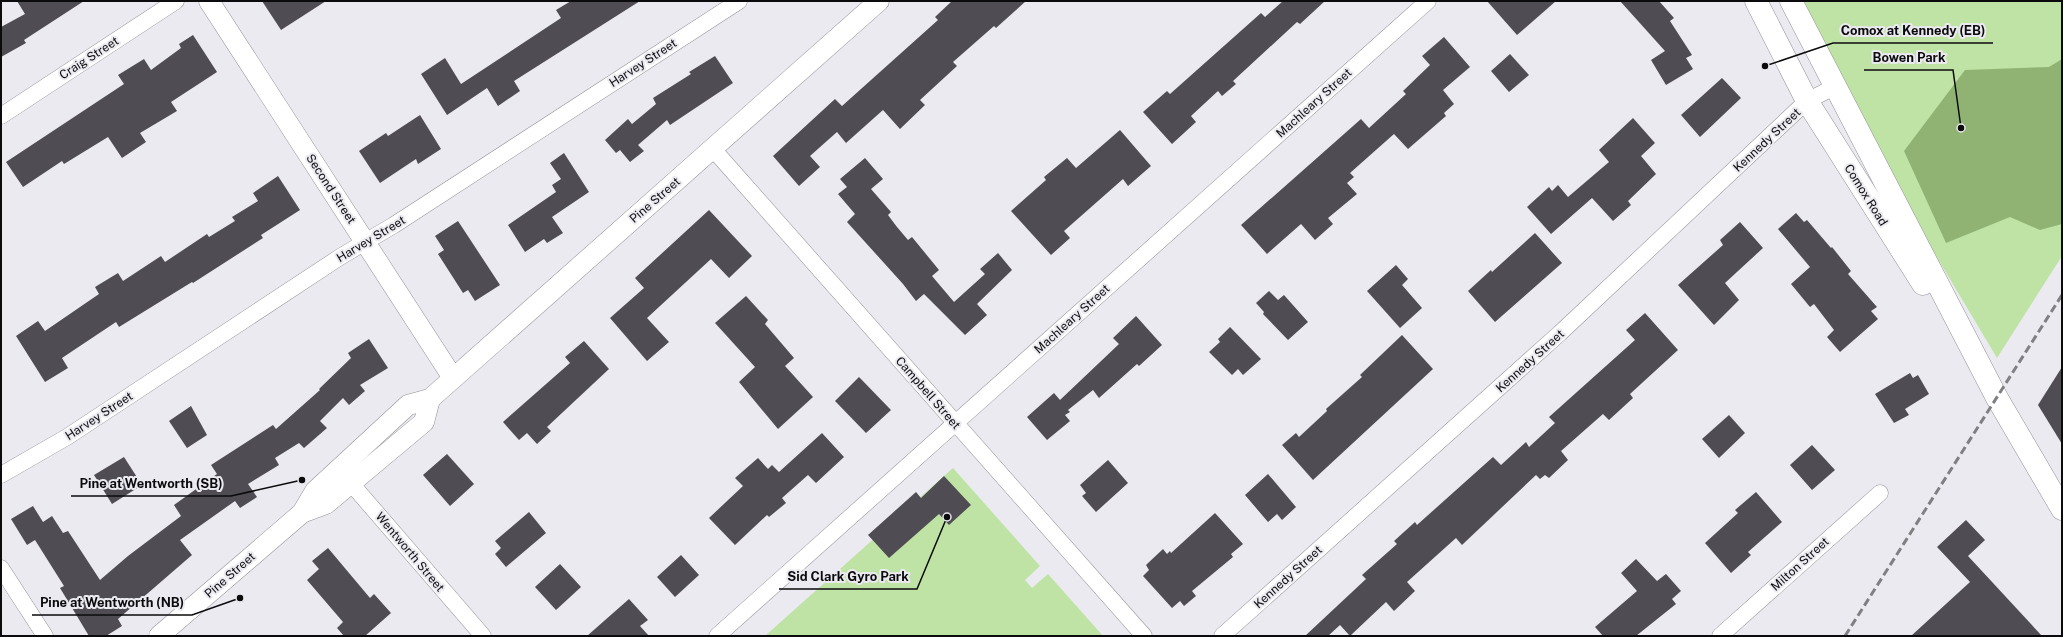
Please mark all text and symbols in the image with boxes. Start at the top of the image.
callout: Comox at Kennedy (EB) [1833,18,1993,43]
text: Comox at Kennedy (EB) [1841,23,1985,38]
street label: Craig Street [57,33,122,82]
street label: Harvey Street [607,36,680,90]
callout: Bowen Park [1864,45,1953,70]
text: Bowen Park [1872,50,1946,65]
street label: Machleary Street [1273,65,1355,140]
street label: Kennedy Street [1730,105,1804,175]
street label: Second Street [303,152,359,227]
street label: Comox Road [1842,162,1890,228]
street label: Pine Street [627,174,683,226]
street label: Harvey Street [334,213,408,265]
street label: Machleary Street [1031,281,1113,356]
street label: Kennedy Street [1493,327,1567,395]
street label: Campbell Street [893,354,963,432]
street label: Harvey Street [63,389,136,443]
callout: Pine at Wentworth (SB) [71,471,231,496]
text: Pine at Wentworth (SB) [79,476,223,491]
street label: Wentworth Street [373,510,447,595]
street label: Milton Street [1768,534,1832,594]
street label: Kennedy Street [1251,543,1325,611]
street label: Pine Street [202,549,258,601]
callout: Sid Clark Gyro Park [779,564,917,589]
text: Sid Clark Gyro Park [787,569,909,584]
callout: Pine at Wentworth (NB) [32,590,192,615]
text: Pine at Wentworth (NB) [40,595,184,610]

